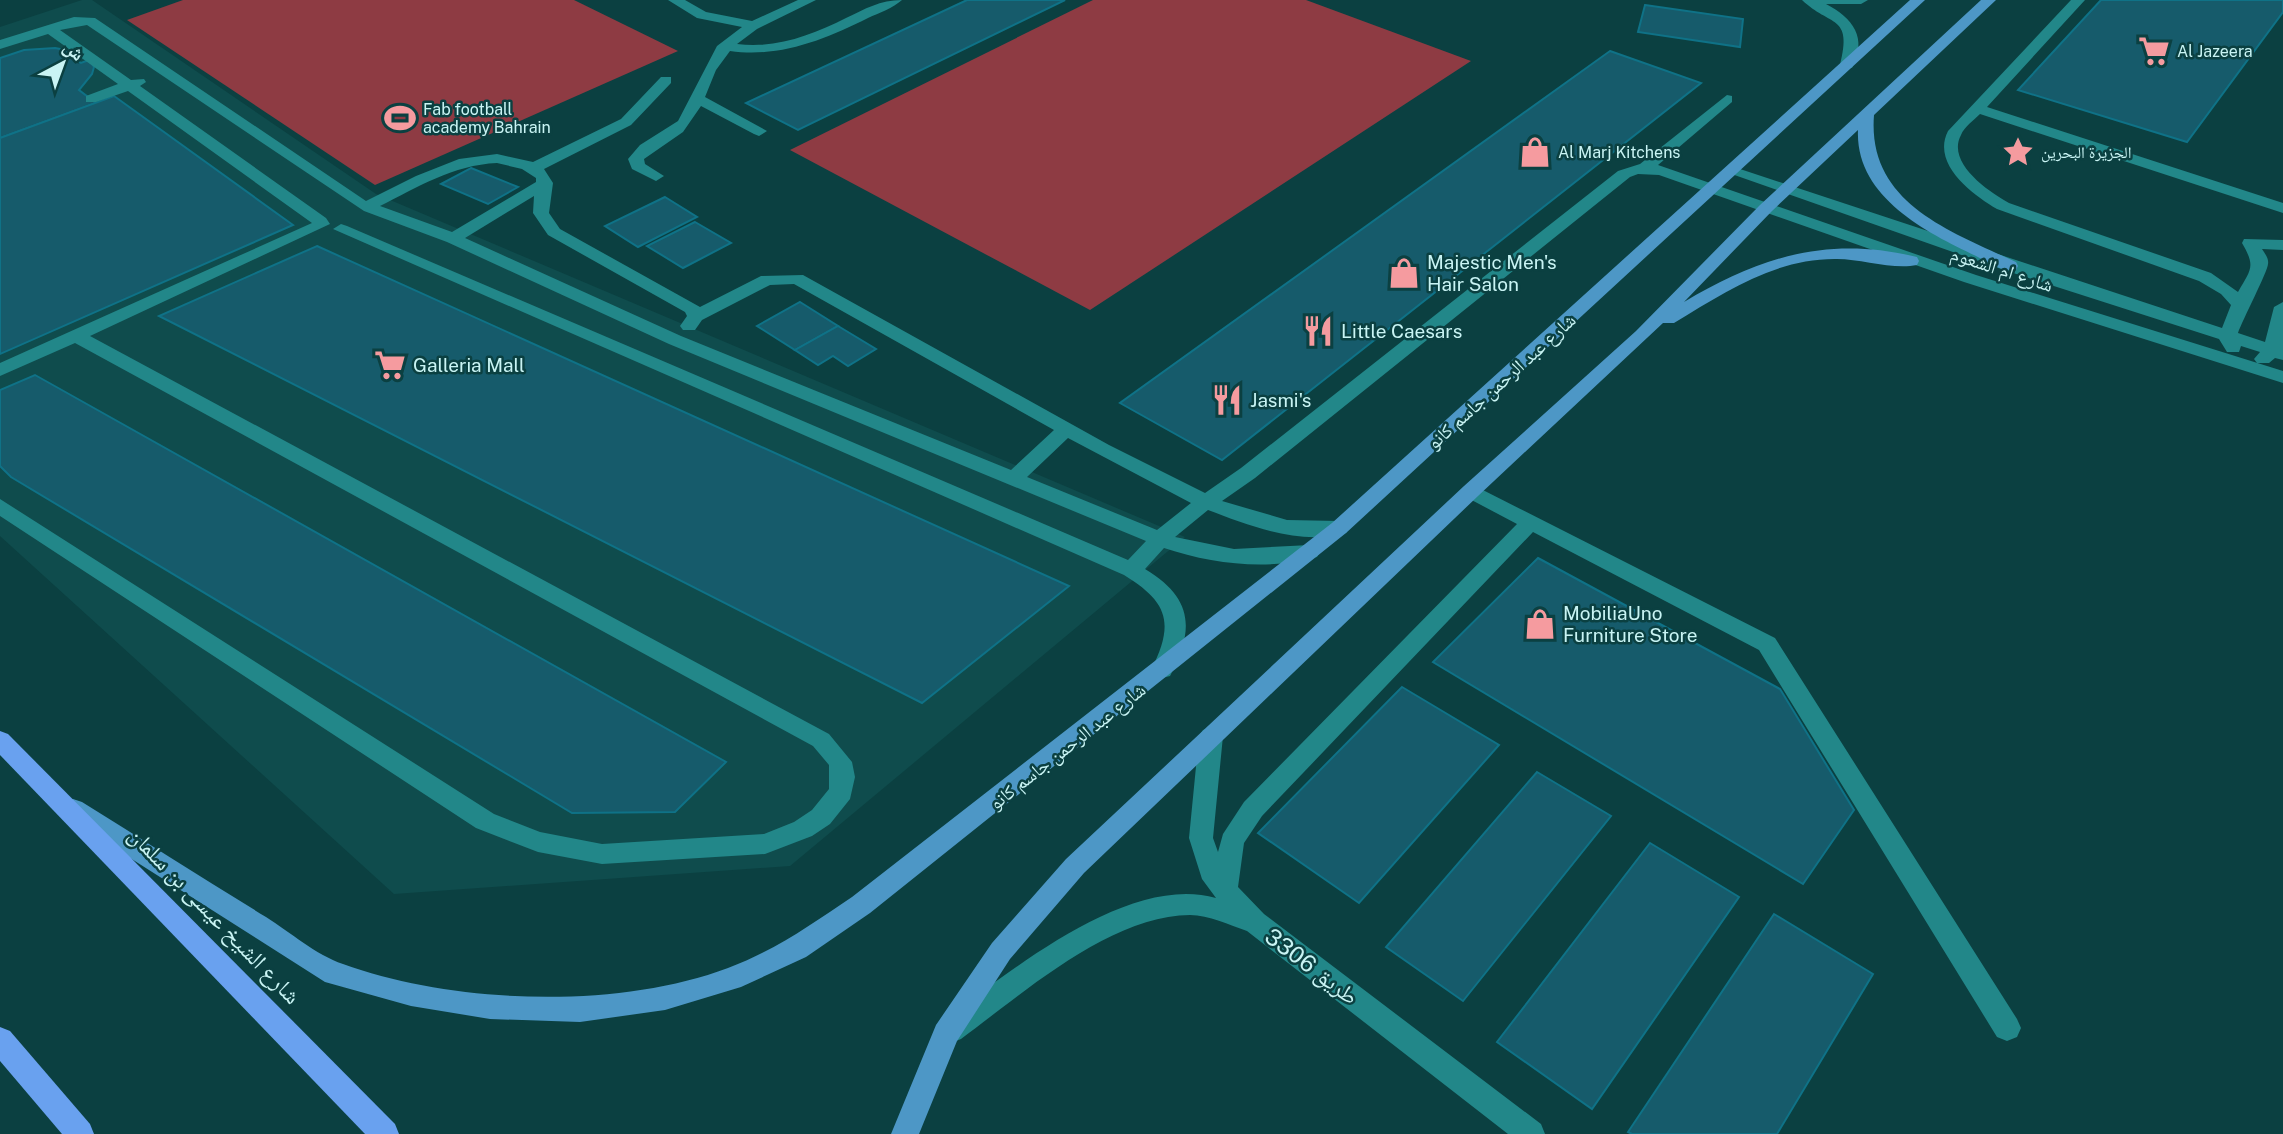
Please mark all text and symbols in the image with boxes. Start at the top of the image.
north arrow [28,28,98,98]
supermarket icon: Al Jazeera [2137,34,2171,68]
text: ش [59,35,89,66]
place label: Al Jazeera [2177,42,2253,61]
place label: Fab football academy Bahrain [423,100,551,137]
sports icon: Fab football academy Bahrain [383,101,417,135]
shop icon: Al Marj Kitchens [1518,135,1552,169]
place icon: الجزيرة البحرين [2001,135,2035,169]
place label: Al Marj Kitchens [1558,143,1680,162]
place label: الجزيرة البحرين [2041,143,2132,163]
street label: شارع ام الشعوم [1947,242,2056,299]
place label: Majestic Men's Hair Salon [1427,251,1557,295]
shop icon: Majestic Men's Hair Salon [1387,256,1421,290]
street label: شارع عبد الرحمن جاسم كانو [1422,309,1581,455]
restaurant icon: Little Caesars [1301,314,1335,348]
place label: Little Caesars [1341,320,1462,342]
supermarket icon: Galleria Mall [373,348,407,382]
place label: Galleria Mall [413,354,525,376]
restaurant icon: Jasmi's [1210,383,1244,417]
place label: Jasmi's [1250,389,1311,411]
place label: MobiliaUno Furniture Store [1563,602,1698,646]
shop icon: MobiliaUno Furniture Store [1523,607,1557,641]
street label: شارع عبد الرحمن جاسم كانو [984,678,1151,815]
street label: شارع الشيخ عيسى بن سلمان [122,821,307,1010]
street label: طريق 3306 [1259,922,1364,1011]

